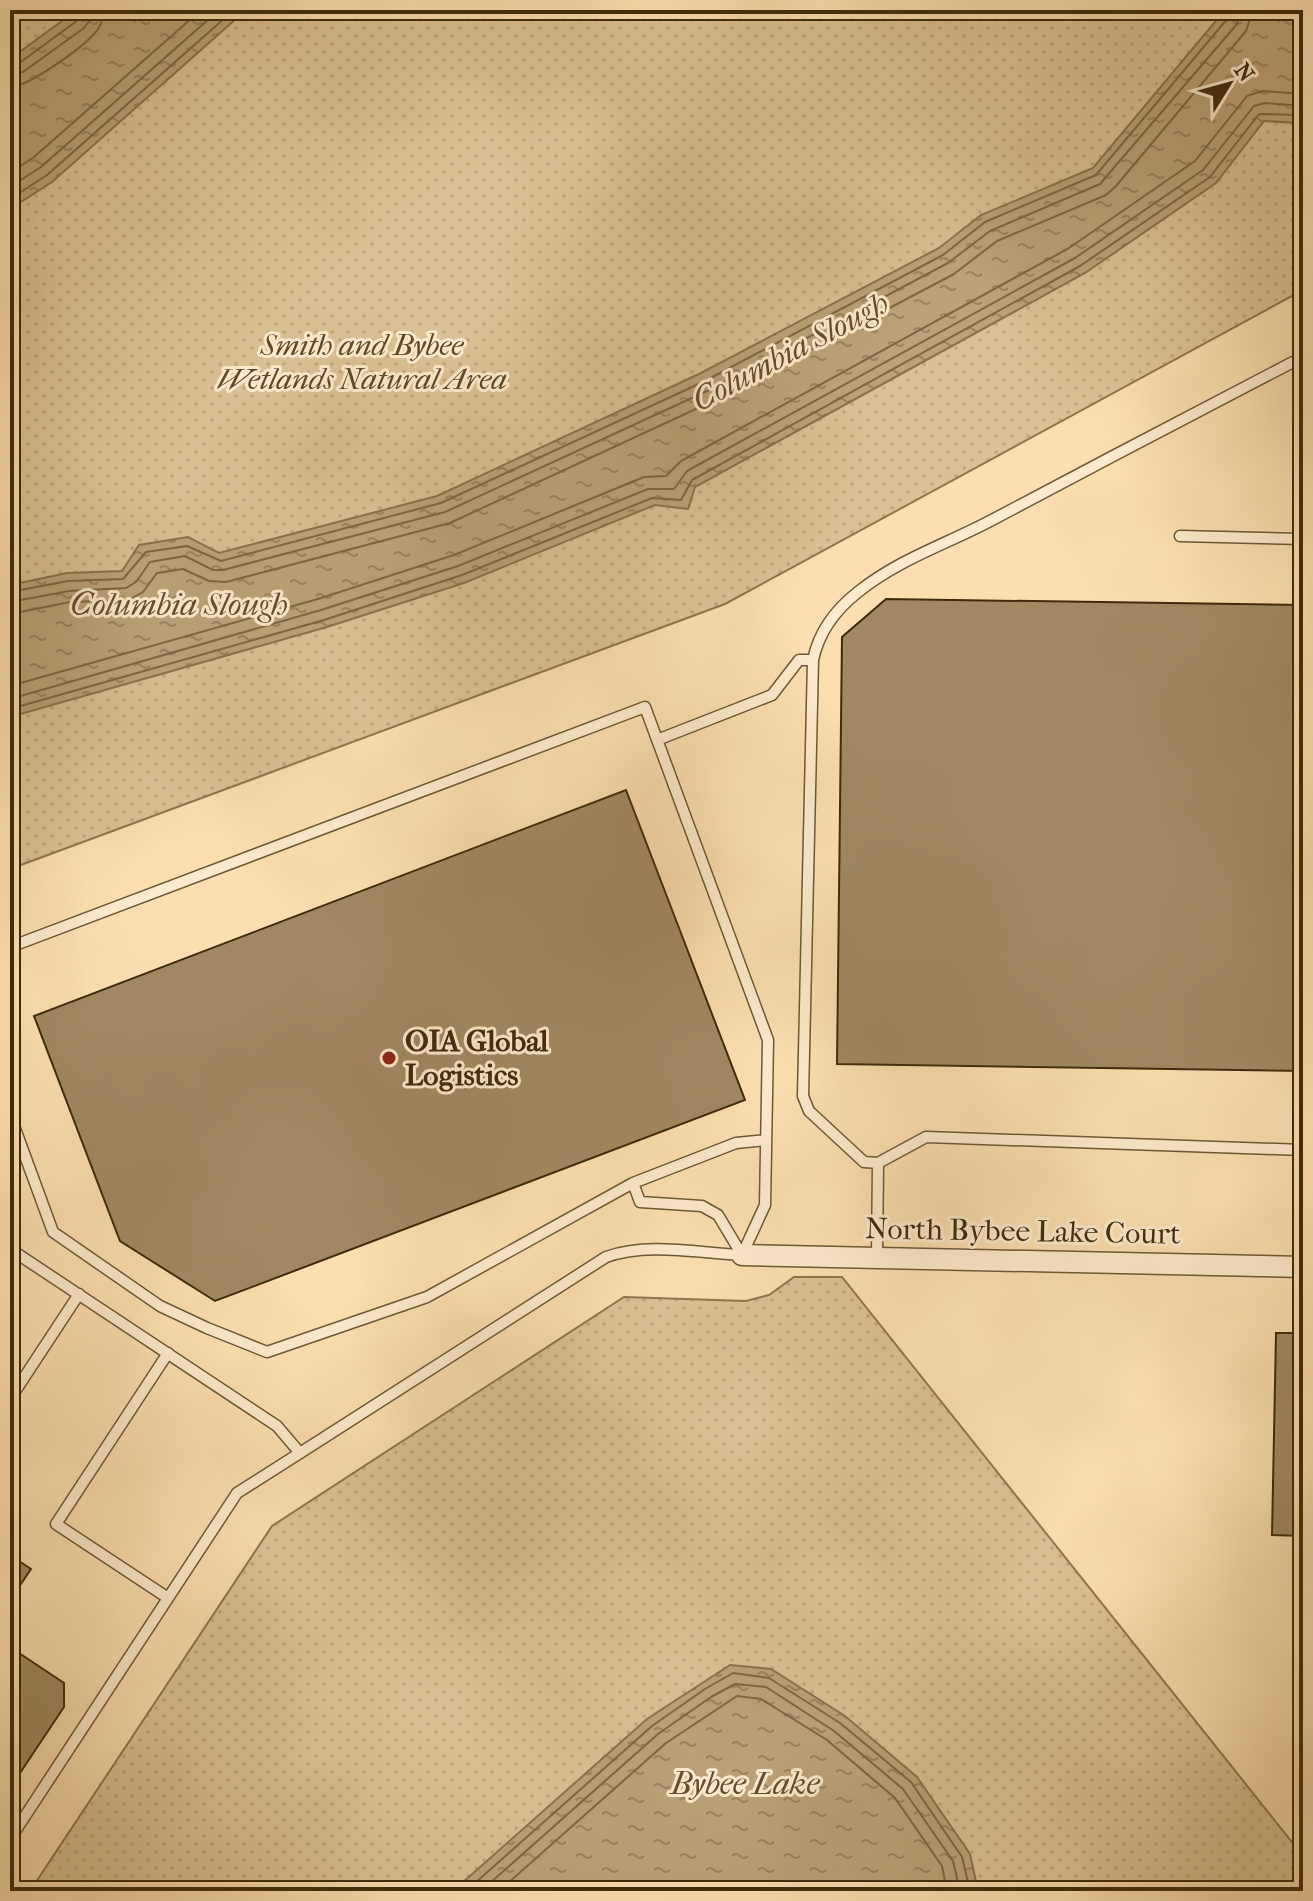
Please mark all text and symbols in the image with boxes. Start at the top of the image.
north arrow [1189,44,1269,124]
text: N [1229,58,1260,87]
water label: Columbia Slough [686,284,895,419]
park label: Smith and Bybee Wetlands Natural Area [217,328,507,397]
water label: Columbia Slough [70,586,288,623]
place label: OIA Global Logistics [405,1024,549,1093]
marker: OIA Global Logistics [380,1049,398,1067]
street label: North Bybee Lake Court [865,1211,1181,1252]
water label: Bybee Lake [669,1765,820,1802]

